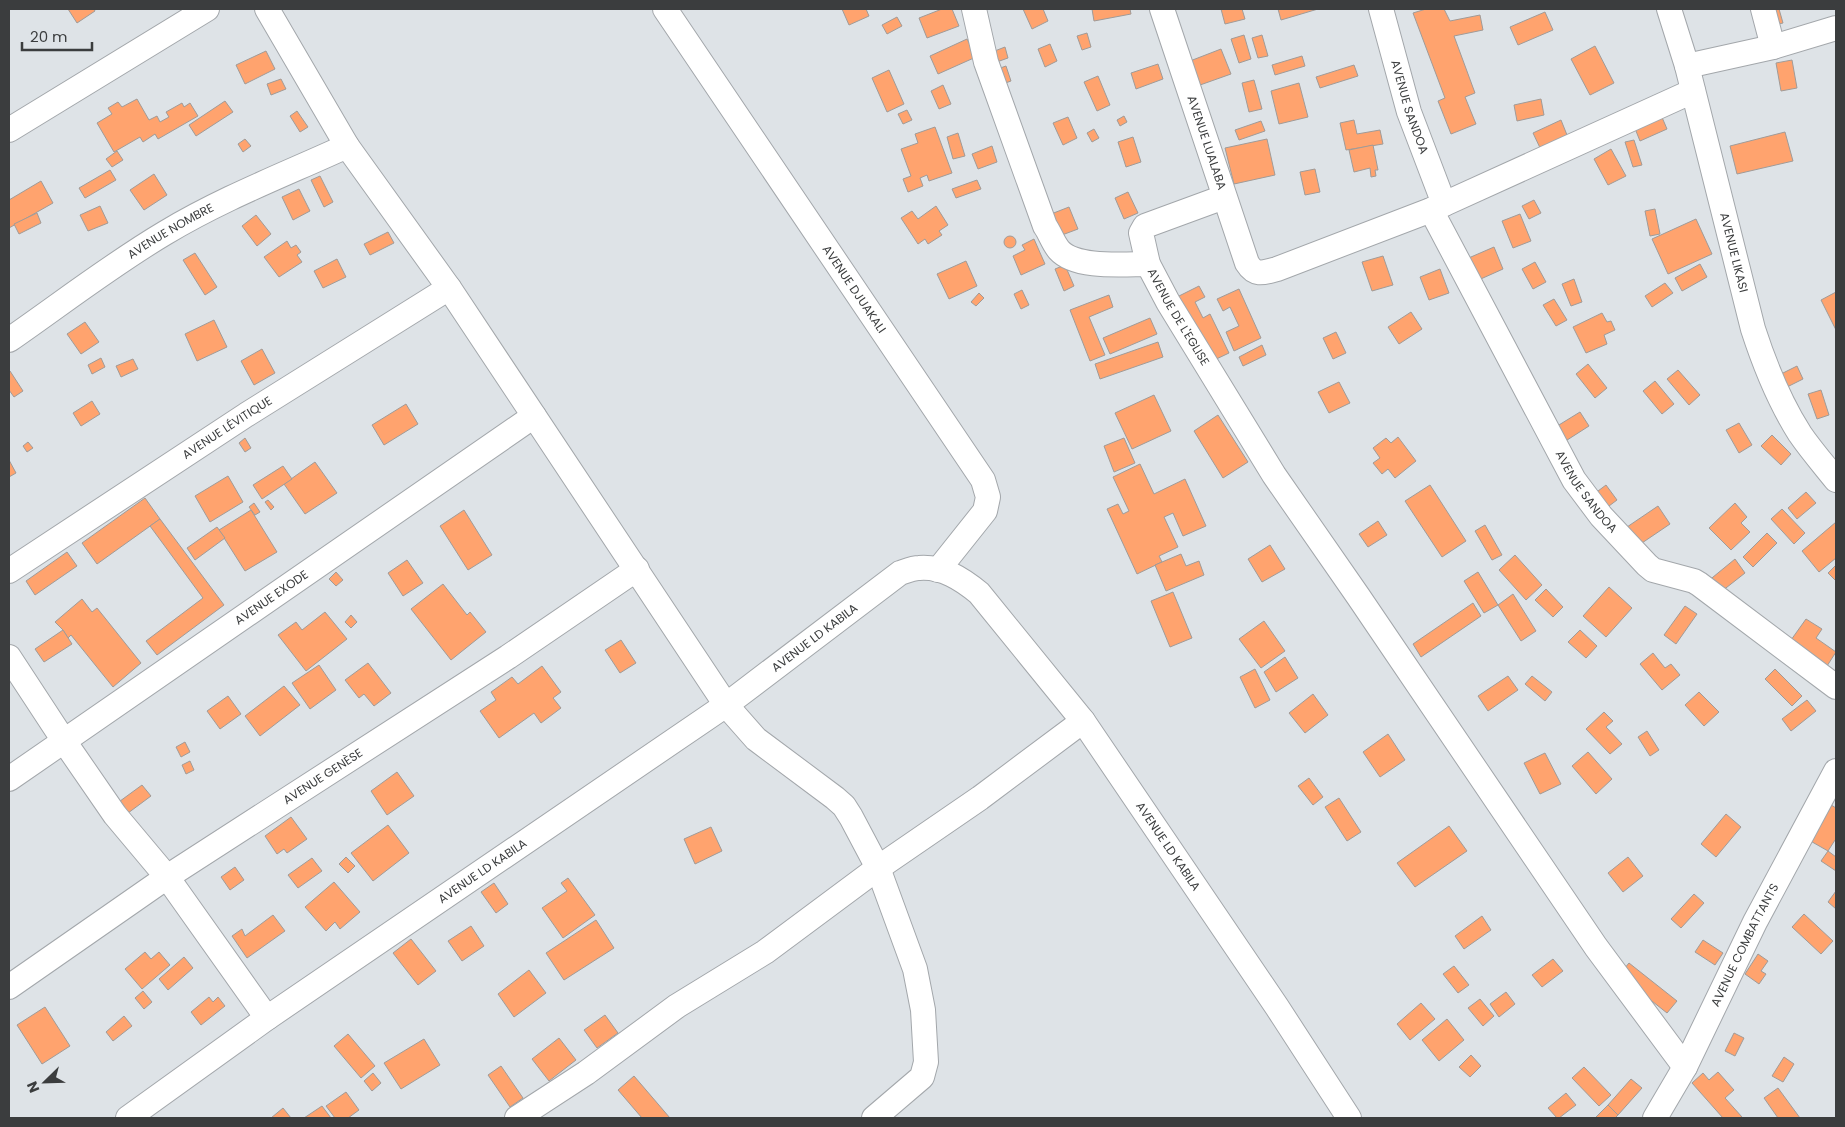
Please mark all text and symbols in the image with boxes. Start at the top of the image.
scale bar [22,20,92,52]
text: 20 m [30,26,68,47]
street label: AVENUE SANDOA [1387,58,1433,156]
street label: AVENUE LUALABA [1184,93,1231,192]
street label: AVENUE NOMBRE [124,199,216,262]
street label: AVENUE LIKASI [1716,211,1752,294]
street label: AVENUE DJUAKALI [819,241,890,336]
street label: AVENUE DE L'EGLISE [1144,265,1214,369]
street label: AVENUE LÉVITIQUE [179,392,275,463]
street label: AVENUE SANDOA [1552,447,1622,536]
street label: AVENUE EXODE [231,566,311,629]
street label: AVENUE LD KABILA [768,599,861,676]
street label: AVENUE GENÈSE [279,744,366,808]
street label: AVENUE LD KABILA [1132,798,1205,894]
street label: AVENUE LD KABILA [434,834,530,907]
street label: AVENUE COMBATTANTS [1706,880,1782,1009]
north arrow [20,1057,70,1107]
text: N [22,1078,44,1096]

